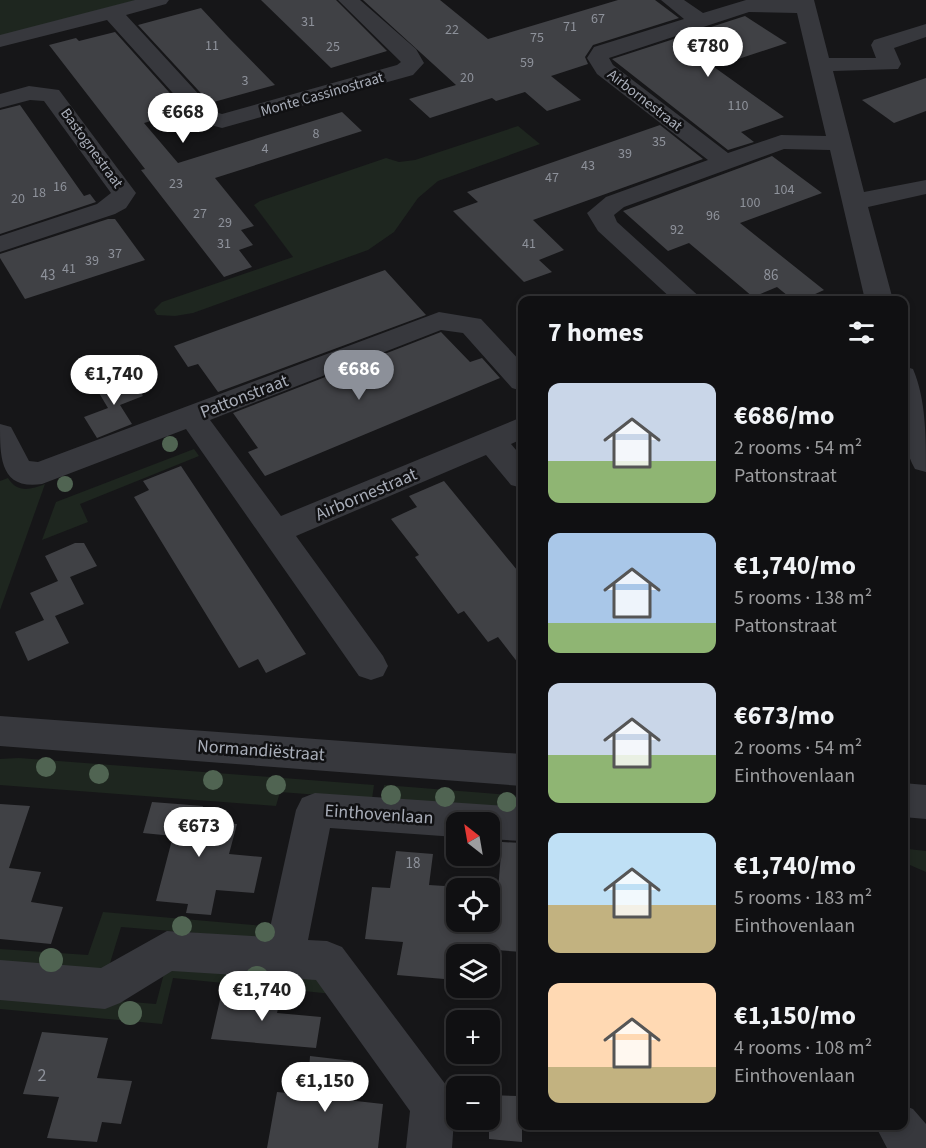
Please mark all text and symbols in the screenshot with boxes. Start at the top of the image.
house number: 67 [591,9,605,29]
house number: 31 [301,12,315,32]
house number: 71 [563,17,577,37]
house number: 22 [445,20,459,40]
pin: €780 [672,27,744,78]
house number: 75 [530,28,544,48]
text: €780 [687,32,729,60]
house number: 11 [205,36,219,56]
house number: 25 [326,37,340,57]
house number: 59 [520,53,534,73]
street label: Airbornestraat [603,64,687,136]
street label: Monte Cassinostraat [258,67,386,122]
house number: 20 [460,68,474,88]
house number: 3 [242,71,249,91]
pin: €668 [147,93,219,144]
house number: 110 [728,96,748,116]
text: €668 [162,98,204,126]
street label: Bastognestraat [55,104,128,193]
house number: 8 [313,124,320,144]
house number: 35 [652,132,666,152]
house number: 4 [262,139,269,159]
house number: 39 [618,144,632,164]
house number: 43 [581,156,595,176]
house number: 47 [545,168,559,188]
house number: 23 [169,174,183,194]
house number: 16 [53,177,67,197]
house number: 104 [774,180,794,200]
house number: 18 [32,183,46,203]
house number: 20 [11,189,25,209]
house number: 100 [740,193,760,213]
house number: 27 [193,204,207,224]
house number: 96 [706,206,720,226]
house number: 29 [218,213,232,233]
house number: 92 [670,220,684,240]
house number: 31 [217,234,231,254]
house number: 41 [522,234,536,254]
house number: 37 [108,244,122,264]
house number: 39 [85,251,99,271]
house number: 41 [62,259,76,279]
house number: 43 [41,265,55,286]
house number: 86 [764,265,778,286]
text: 7 homes [548,314,643,351]
icon: filters [845,316,878,349]
pin: €686 [323,350,395,401]
pin: €1,740 [65,355,163,406]
text: €686 [338,355,380,383]
text: €1,740 [85,360,143,388]
street label: Pattonstraat [197,368,292,425]
text: €686/mo [734,397,834,434]
icon: home [596,407,668,479]
text: 2 rooms · 54 m² [734,434,862,462]
street label: Airbornestraat [311,462,421,527]
text: Pattonstraat [734,462,837,490]
text: €1,740/mo [734,547,856,584]
icon: home [596,557,668,629]
text: 5 rooms · 138 m² [734,584,872,612]
text: Pattonstraat [734,612,837,640]
text: €673/mo [734,697,834,734]
icon: home [596,707,668,779]
street label: Normandiëstraat [196,734,326,767]
text: 2 rooms · 54 m² [734,734,862,762]
text: Einthovenlaan [734,762,855,790]
street label: Einthovenlaan [324,798,434,831]
pin: €673 [163,807,235,858]
text: €673 [178,812,220,840]
north arrow [446,812,500,866]
map controls [446,812,500,1130]
text: €1,740/mo [734,847,856,884]
house number: 18 [406,853,420,874]
icon: home [596,857,668,929]
button: locate [446,878,500,932]
text: 5 rooms · 183 m² [734,884,872,912]
text: Einthovenlaan [734,912,855,940]
button: layers [446,944,500,998]
pin: €1,740 [213,971,311,1022]
text: €1,740 [233,976,291,1004]
text: €1,150/mo [734,997,856,1034]
icon: home [596,1007,668,1079]
button: + [446,1010,500,1064]
text: 4 rooms · 108 m² [734,1034,872,1062]
pin: €1,150 [276,1062,374,1113]
text: Einthovenlaan [734,1062,855,1090]
house number: 2 [38,1063,47,1088]
text: €1,150 [296,1067,354,1095]
button: − [446,1076,500,1130]

